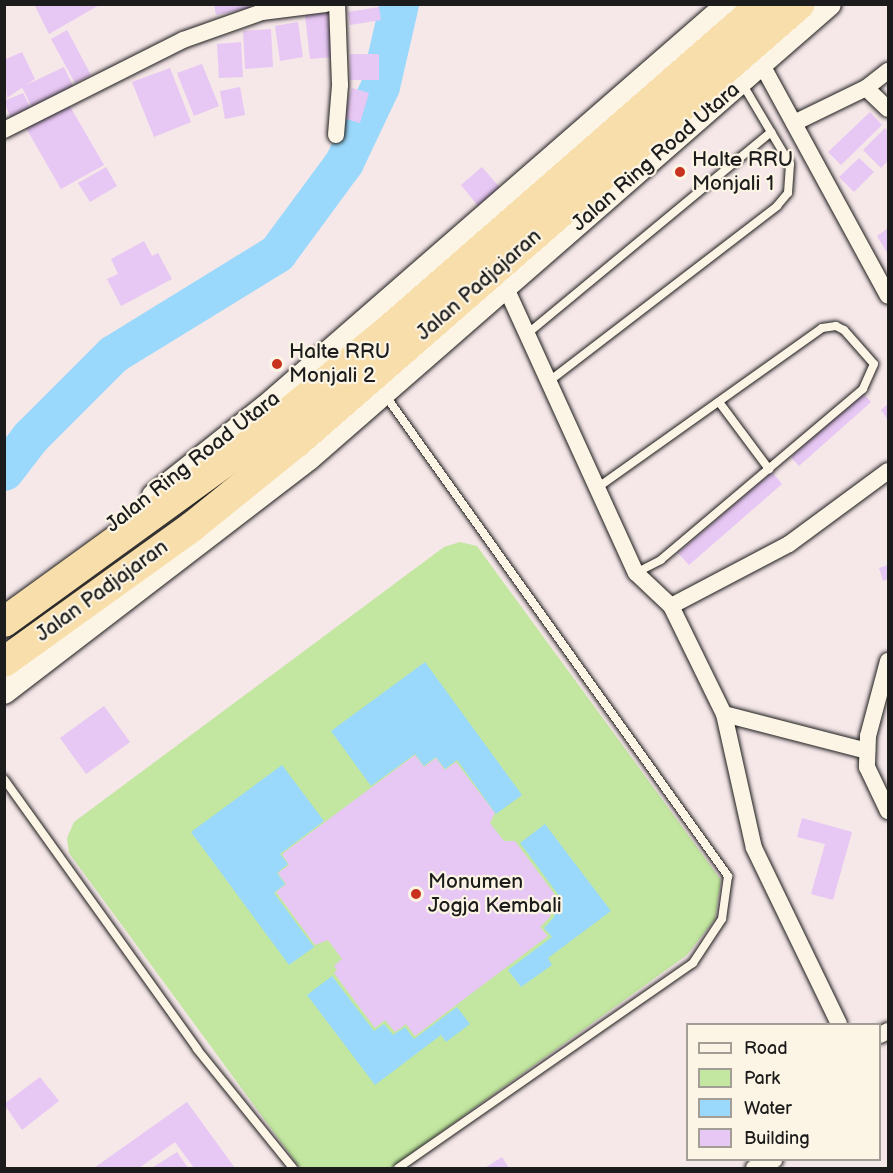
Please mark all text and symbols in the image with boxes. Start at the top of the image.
street label: Jalan Ring Road Utara [567,77,745,237]
place label: Halte RRU Monjali 1 [692,147,793,197]
marker: Halte RRU Monjali 1 [673,165,687,179]
street label: Jalan Padjajaran [411,224,547,346]
place label: Halte RRU Monjali 2 [289,339,390,389]
marker: Halte RRU Monjali 2 [270,357,284,371]
street label: Jalan Ring Road Utara [101,386,285,538]
street label: Jalan Padjajaran [31,535,173,647]
place label: Monumen Jogja Kembali [428,869,562,919]
marker: Monumen Jogja Kembali [409,887,423,901]
legend [686,1023,881,1161]
text: Road [744,1038,788,1059]
text: Park [744,1068,780,1089]
text: Water [744,1098,792,1119]
text: Building [744,1128,810,1149]

